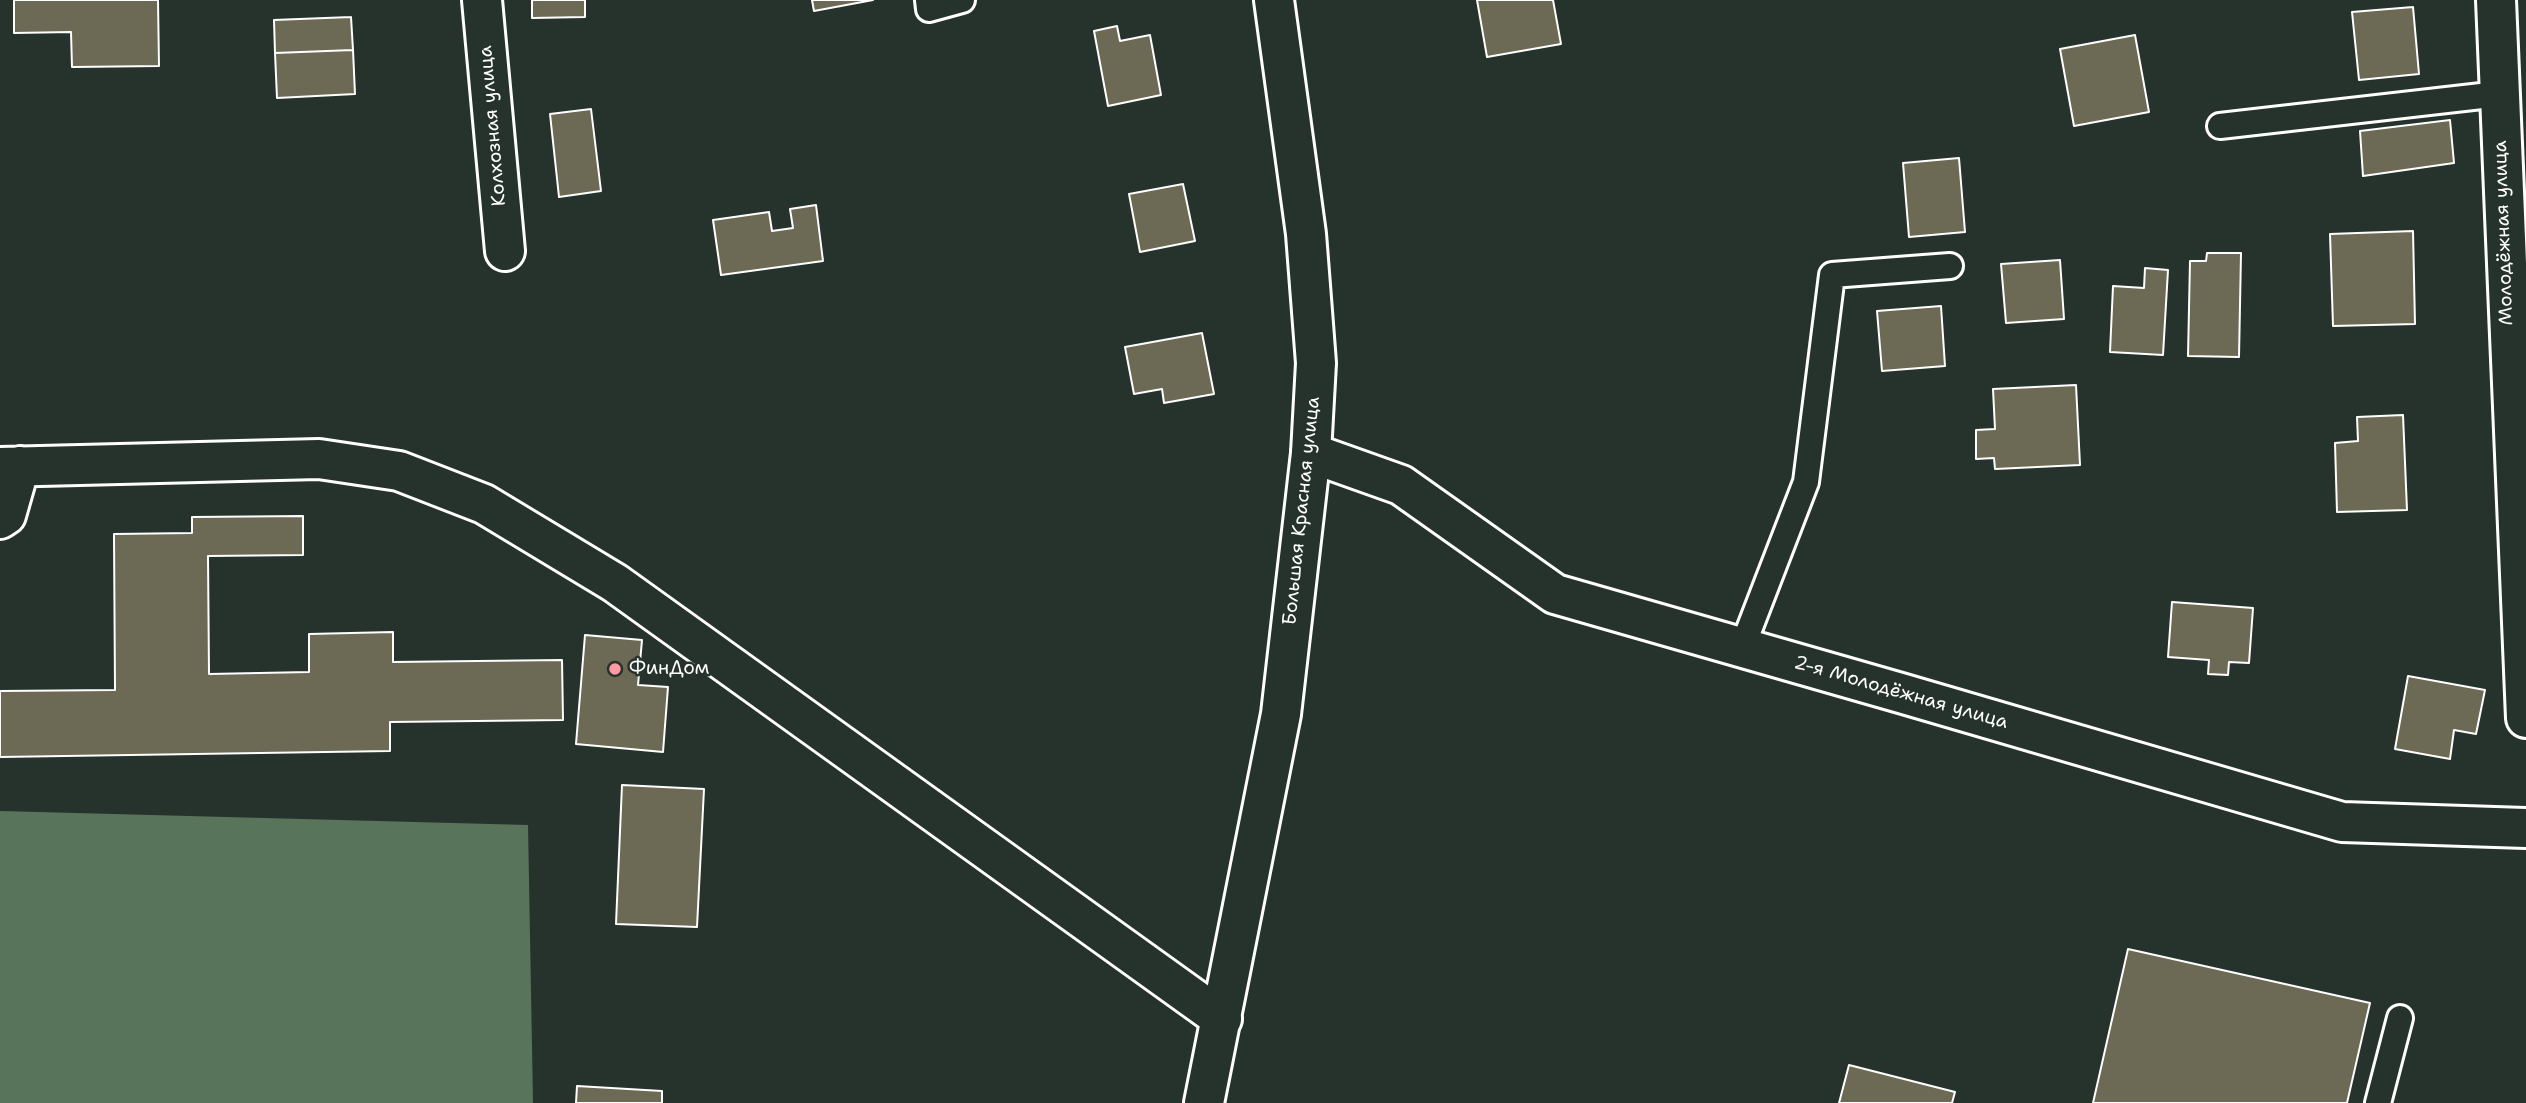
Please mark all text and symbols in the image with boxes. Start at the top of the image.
street label: Колхозная улица [475,45,511,207]
street label: Молодёжная улица [2489,140,2519,326]
street label: Большая Красная улица [1279,396,1325,626]
street label: 2-я Молодёжная улица [1791,651,2011,735]
place label: ФинДом [629,658,709,680]
marker: ФинДом [607,661,623,677]

